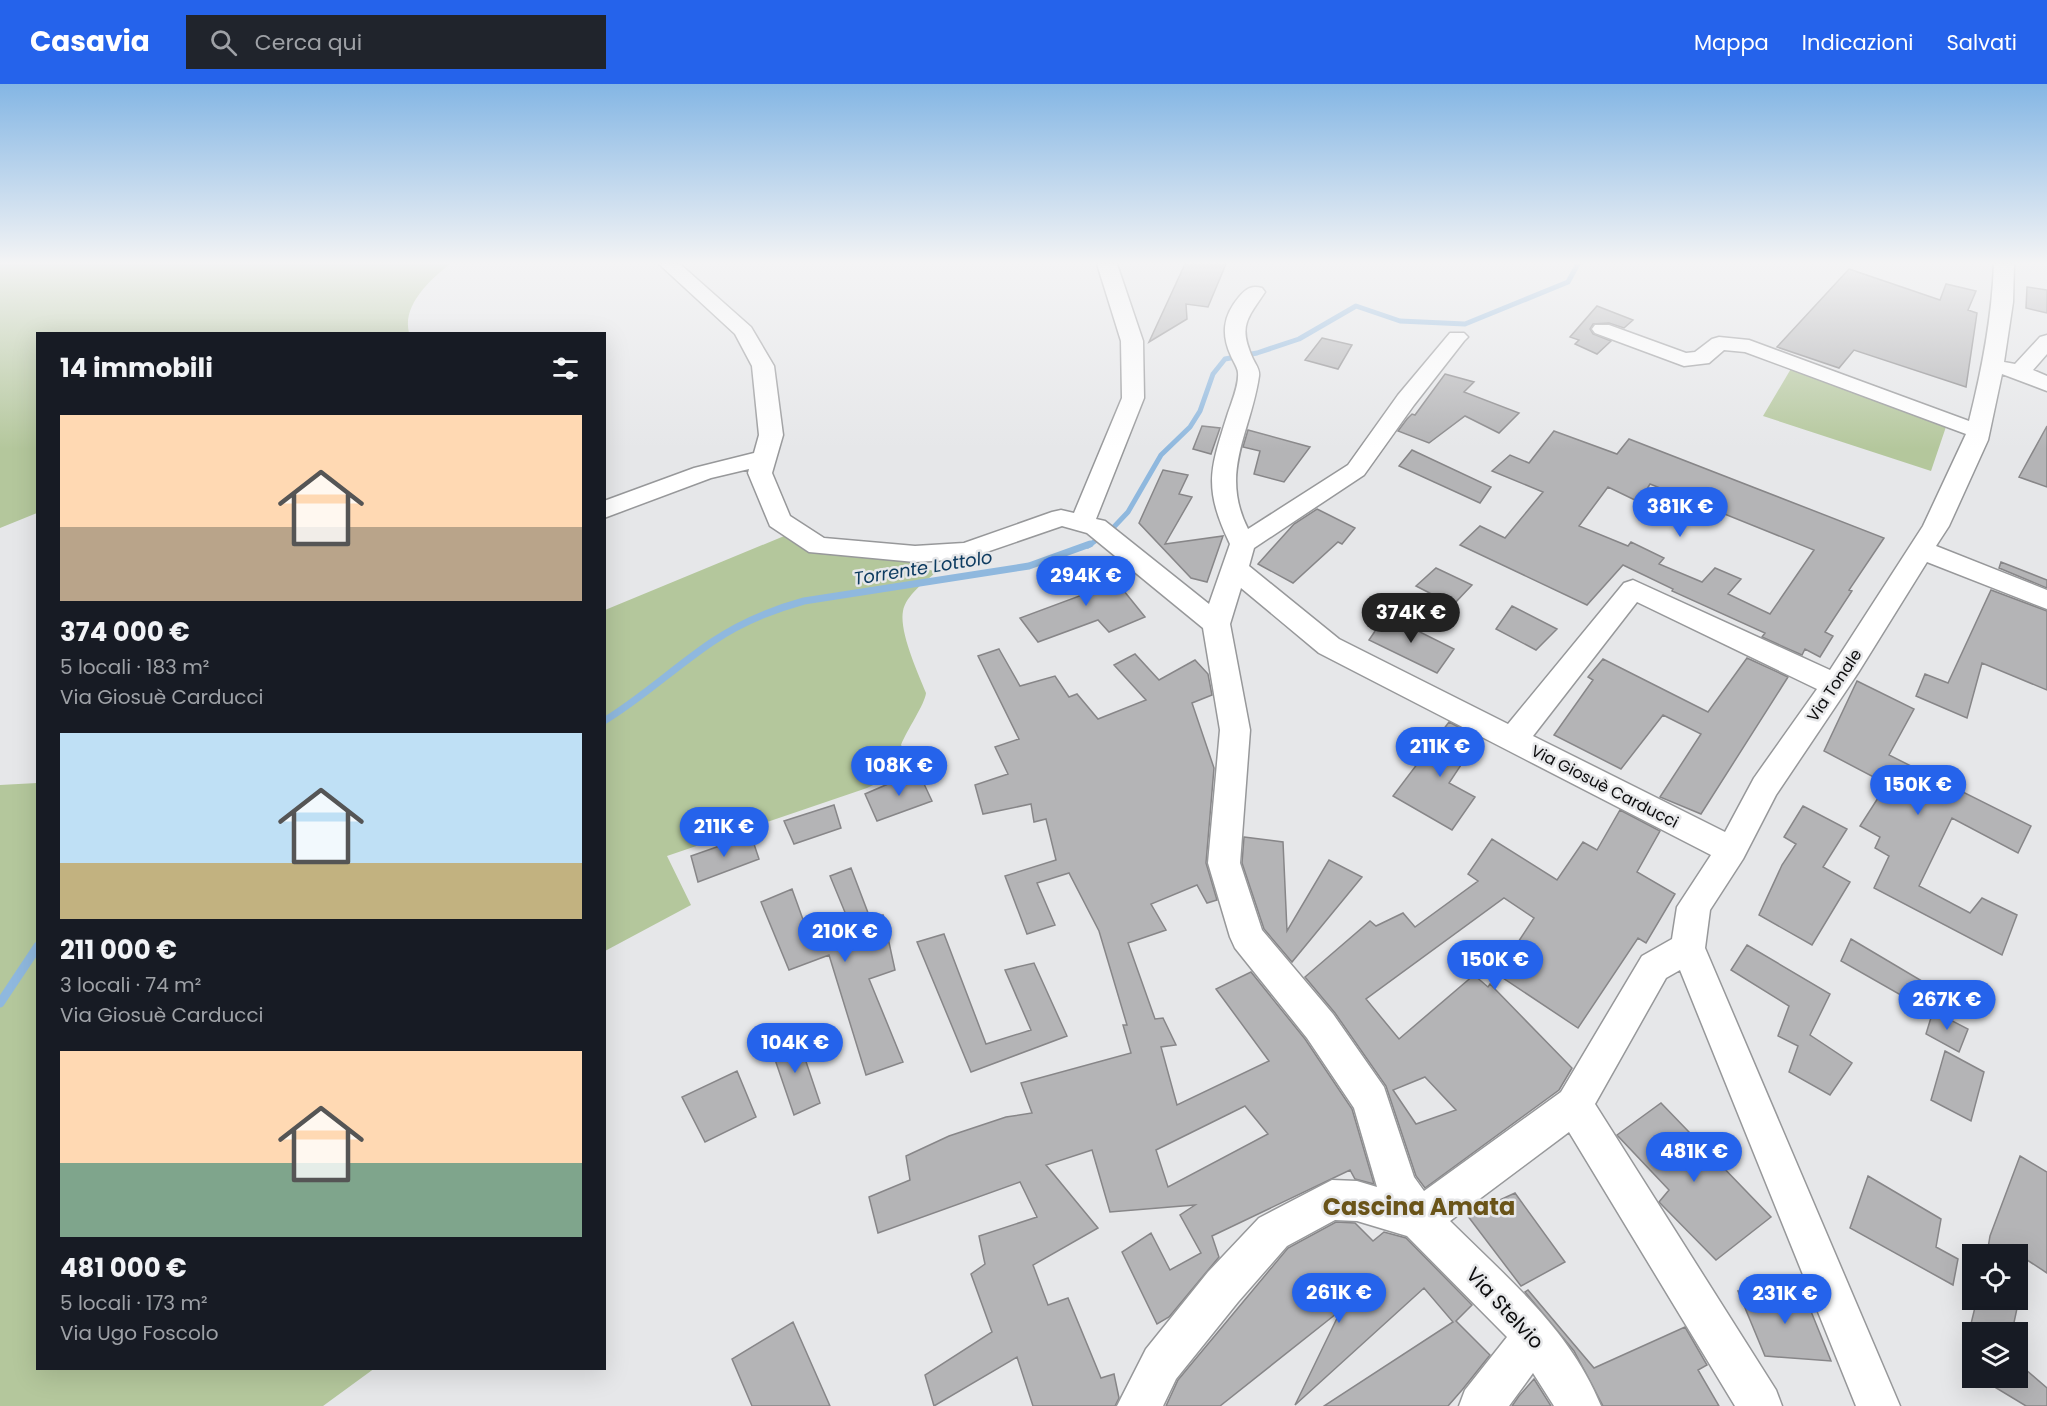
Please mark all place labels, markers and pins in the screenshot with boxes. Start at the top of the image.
pin: 381K € [1631,487,1729,538]
pin: 294K € [1037,556,1135,607]
pin: 374K € [1362,593,1460,644]
pin: 211K € [1391,727,1489,778]
pin: 108K € [850,746,948,797]
pin: 150K € [1869,765,1967,816]
pin: 211K € [675,807,773,858]
pin: 210K € [796,912,894,963]
pin: 150K € [1446,940,1544,991]
pin: 267K € [1898,980,1996,1031]
pin: 104K € [746,1023,844,1074]
pin: 481K € [1645,1132,1743,1183]
pin: 261K € [1290,1273,1388,1324]
pin: 231K € [1736,1274,1834,1325]

